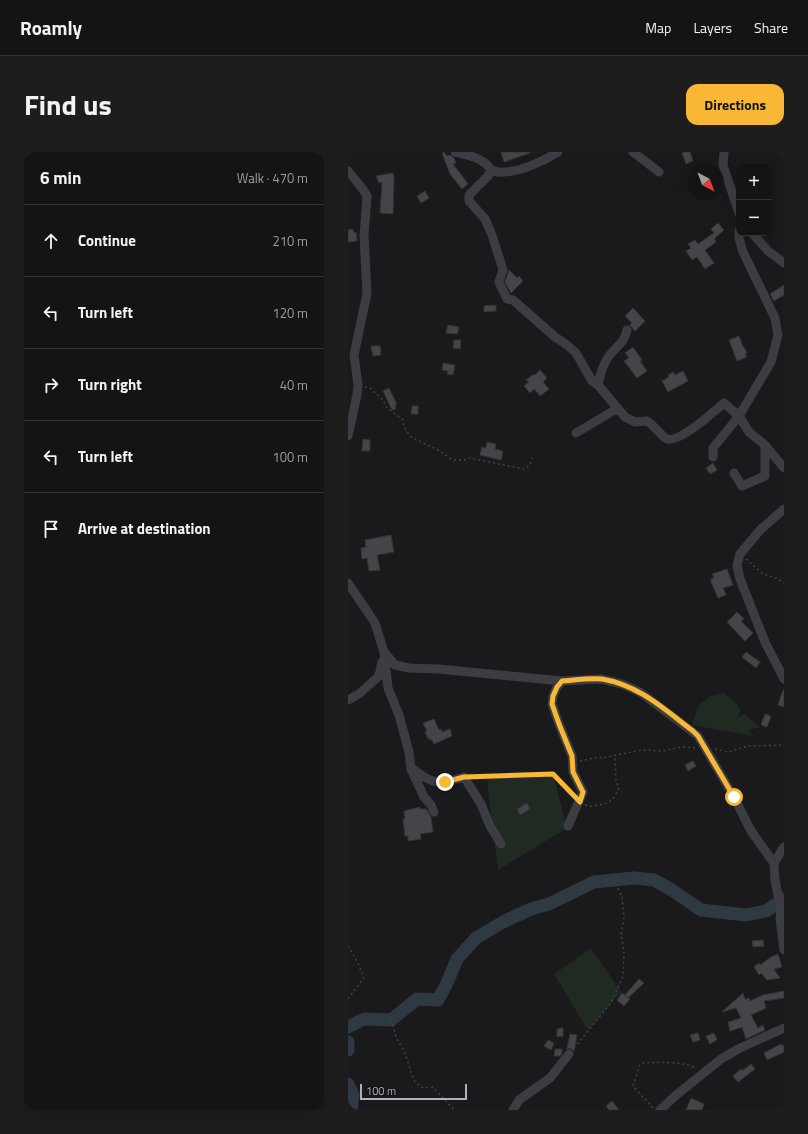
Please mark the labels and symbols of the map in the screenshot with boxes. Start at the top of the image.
north arrow [688,164,724,200]
route end [436,773,454,791]
route start [725,788,743,806]
scale bar [360,1082,467,1101]

